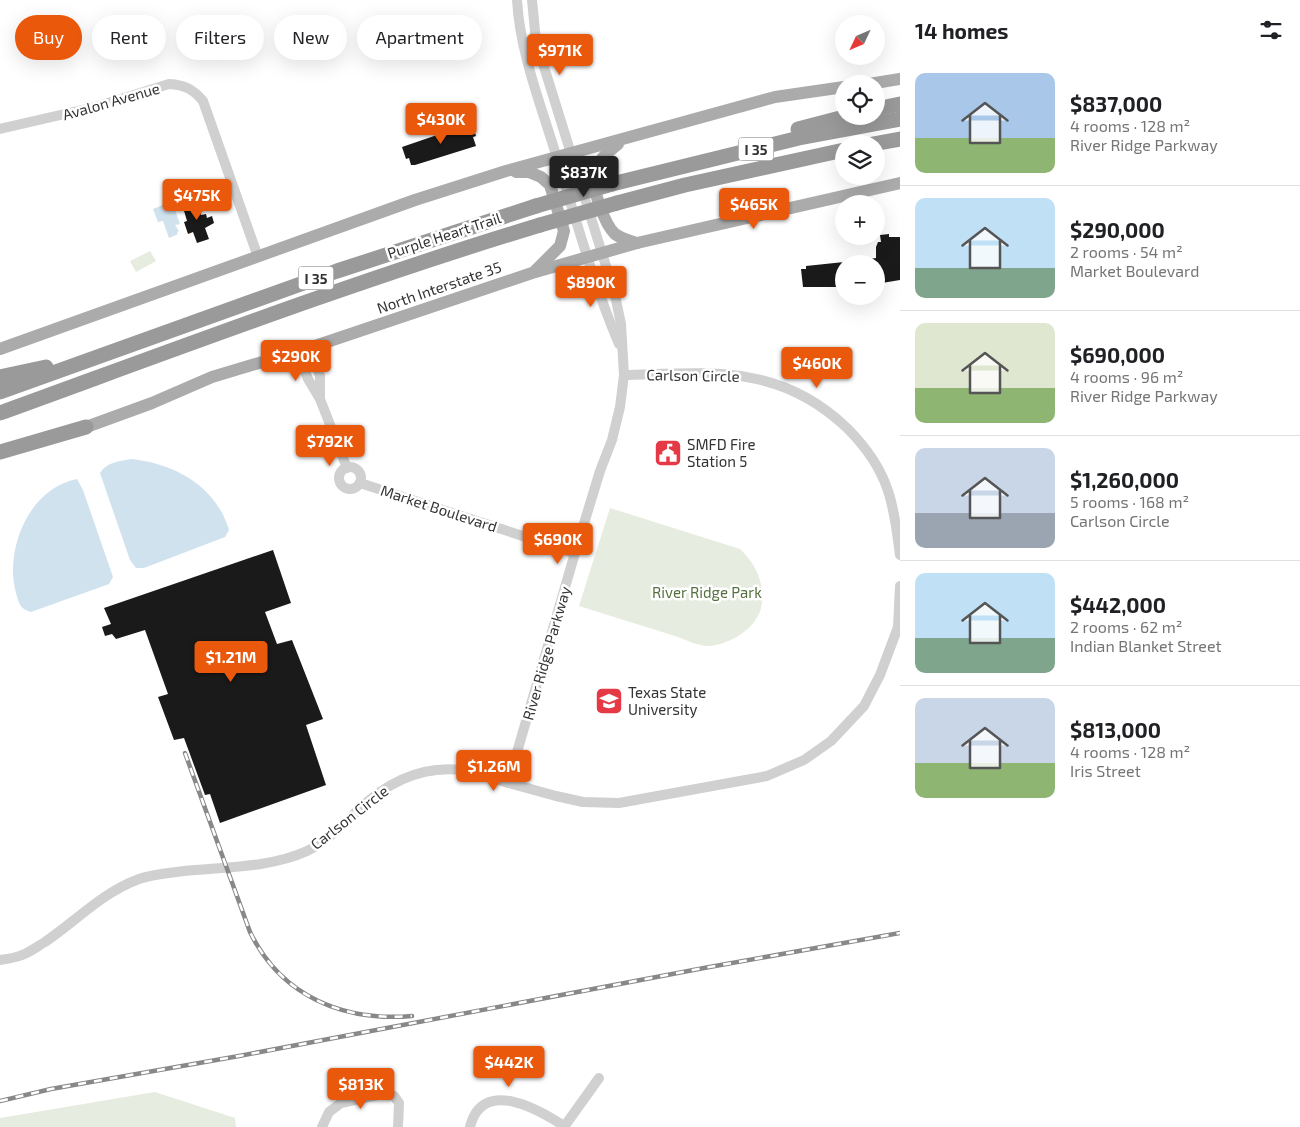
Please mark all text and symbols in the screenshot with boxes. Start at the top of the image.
chip: Buy [15,15,82,60]
chip: Rent [92,15,166,60]
chip: Filters [176,15,264,60]
chip: New [274,15,347,60]
chip: Apartment [357,15,482,60]
north arrow [835,15,885,65]
map controls [835,15,885,305]
icon: filters [1257,16,1285,44]
text: 14 homes [915,18,1009,43]
pin: $971K [525,34,595,76]
text: $971K [538,40,582,59]
button: locate [835,75,885,125]
street label: Avalon Avenue [60,79,162,123]
text: $837,000 [1070,91,1162,116]
icon: home [955,93,1015,153]
pin: $430K [406,102,476,145]
text: $430K [417,109,465,128]
text: 4 rooms · 128 m² [1070,116,1190,135]
button: layers [835,135,885,185]
text: River Ridge Parkway [1070,135,1218,154]
road number: I 35 [738,138,774,160]
pin: $837K [549,156,619,198]
text: $837K [561,162,607,181]
pin: $475K [162,178,232,221]
text: $475K [174,185,220,204]
pin: $465K [719,188,789,230]
text: $465K [730,194,778,213]
button: + [835,195,885,245]
street label: Purple Heart Trail [385,208,504,262]
text: $290,000 [1070,217,1165,242]
icon: home [955,218,1015,278]
text: 2 rooms · 54 m² [1070,242,1183,261]
button: − [835,255,885,305]
street label: North Interstate 35 [374,257,504,317]
text: Market Boulevard [1070,261,1199,280]
road number: I 35 [298,266,334,290]
pin: $890K [556,266,626,308]
text: $890K [567,272,615,291]
pin: $290K [261,340,331,382]
text: $690,000 [1070,342,1165,367]
icon: home [955,343,1015,403]
text: $290K [272,346,320,365]
pin: $460K [782,346,852,389]
text: $460K [792,353,842,372]
street label: Carlson Circle [646,365,740,385]
text: 4 rooms · 96 m² [1070,367,1183,386]
text: River Ridge Parkway [1070,386,1218,405]
pin: $792K [295,424,365,467]
text: $792K [307,431,353,450]
place label: SMFD Fire Station 5 [687,435,756,470]
public building icon: SMFD Fire Station 5 [653,438,683,468]
text: $1,260,000 [1070,467,1179,492]
icon: home [955,468,1015,528]
street label: Market Boulevard [379,481,499,535]
text: 5 rooms · 168 m² [1070,492,1189,511]
text: Carlson Circle [1070,511,1170,530]
pin: $690K [523,522,593,565]
text: $690K [534,529,582,548]
park label: River Ridge Park [652,583,762,601]
street label: River Ridge Parkway [518,584,574,722]
text: $442,000 [1070,592,1166,617]
icon: home [955,593,1015,653]
text: 2 rooms · 62 m² [1070,617,1182,636]
text: Indian Blanket Street [1070,636,1222,655]
pin: $1.21M [190,640,272,683]
text: $1.21M [206,647,256,666]
place label: Texas State University [628,683,706,718]
school or university icon: Texas State University [594,686,624,716]
text: $813,000 [1070,717,1161,742]
icon: home [955,718,1015,778]
text: 4 rooms · 128 m² [1070,742,1190,761]
pin: $1.26M [453,750,535,792]
text: $1.26M [467,756,521,775]
text: Iris Street [1070,761,1141,780]
street label: Carlson Circle [307,781,391,853]
pin: $442K [474,1046,544,1088]
text: $442K [484,1052,534,1071]
pin: $813K [326,1068,396,1110]
text: $813K [338,1074,384,1093]

